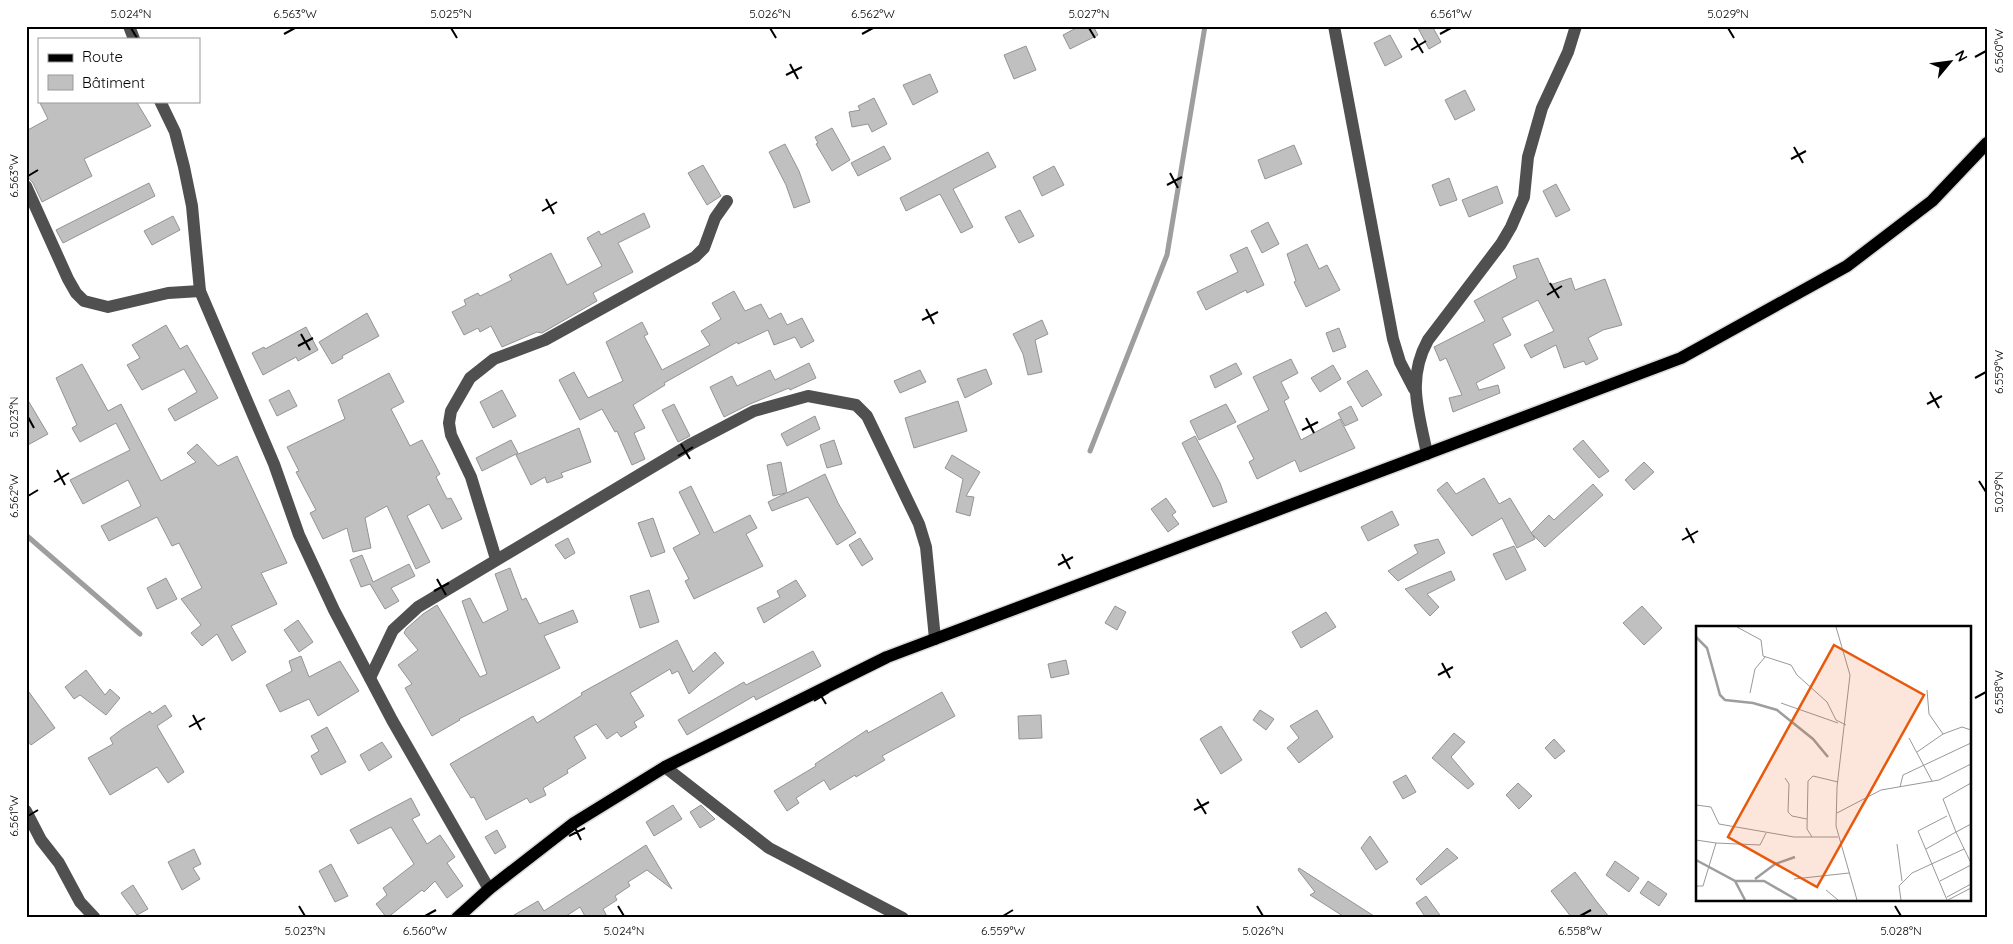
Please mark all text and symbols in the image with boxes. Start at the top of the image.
text: 5.024°N [110,6,152,21]
text: 6.563°W [273,6,317,21]
text: 5.025°N [430,6,472,21]
text: 5.026°N [749,6,791,21]
text: 6.562°W [851,6,895,21]
text: 5.027°N [1069,6,1109,21]
text: 6.561°W [1430,6,1472,21]
text: 5.029°N [1707,6,1749,21]
text: 6.560°W [1991,28,2006,73]
legend [38,38,200,102]
north arrow [1926,38,1976,88]
text: Route [82,47,123,66]
text: N [1951,47,1972,65]
text: Bâtiment [82,73,145,92]
text: 6.563°W [6,154,21,198]
text: 6.559°W [1991,350,2006,394]
text: 5.023°N [6,396,21,438]
text: 5.029°N [1991,471,2006,513]
text: 6.562°W [6,474,21,518]
inset map [1696,626,1970,902]
text: 6.558°W [1991,670,2006,714]
text: 6.561°W [6,795,21,837]
text: 5.023°N [284,923,326,938]
text: 6.560°W [403,923,448,938]
text: 5.024°N [603,923,645,938]
text: 6.559°W [981,923,1025,938]
text: 5.026°N [1242,923,1284,938]
text: 6.558°W [1558,923,1602,938]
text: 5.028°N [1880,923,1922,938]

